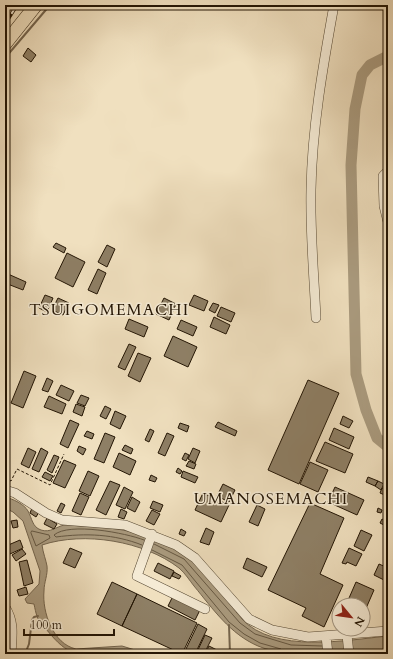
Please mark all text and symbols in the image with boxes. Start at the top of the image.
district label: TSUIGOMEMACHI [29,299,189,321]
district label: UMANOSEMACHI [194,488,348,510]
north arrow [331,597,371,637]
scale bar [24,611,114,637]
text: N [350,614,368,630]
text: 100 m [30,617,63,633]

